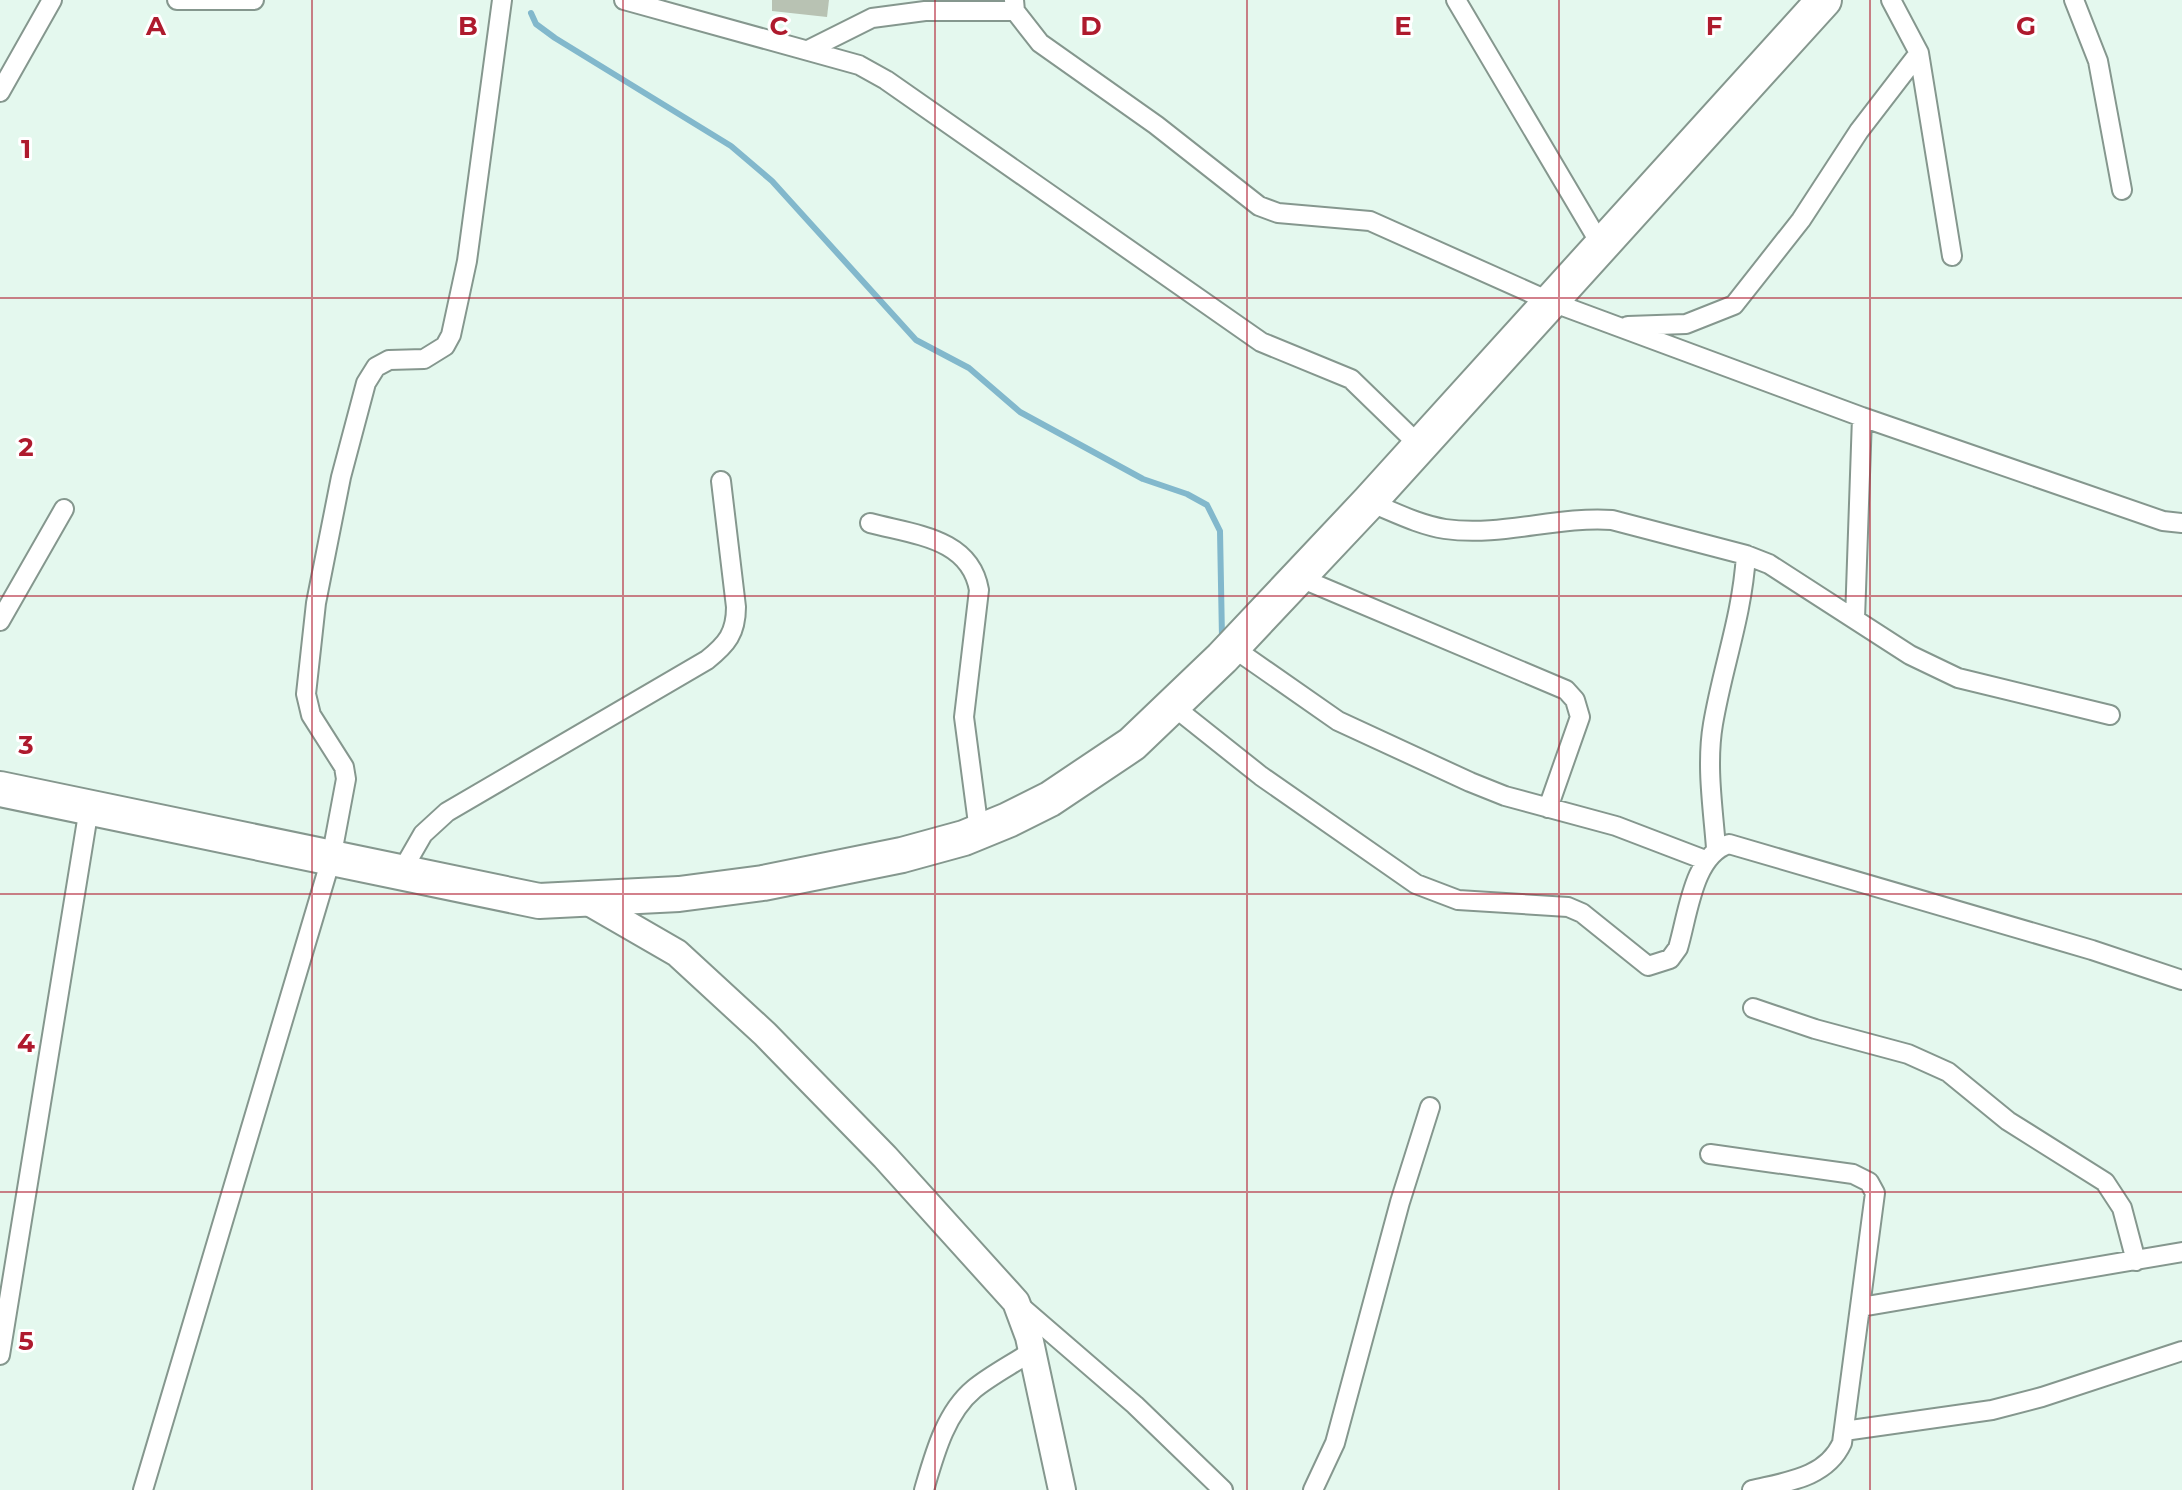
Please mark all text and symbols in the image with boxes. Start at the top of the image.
text: A [145,10,167,42]
text: B [458,10,478,42]
text: C [770,10,789,42]
text: D [1080,10,1102,42]
text: E [1394,10,1412,42]
text: F [1706,10,1722,42]
text: G [2016,10,2036,42]
text: 1 [21,133,31,165]
text: 2 [18,431,34,463]
text: 3 [17,729,34,761]
text: 4 [17,1027,35,1059]
text: 5 [18,1325,34,1357]

